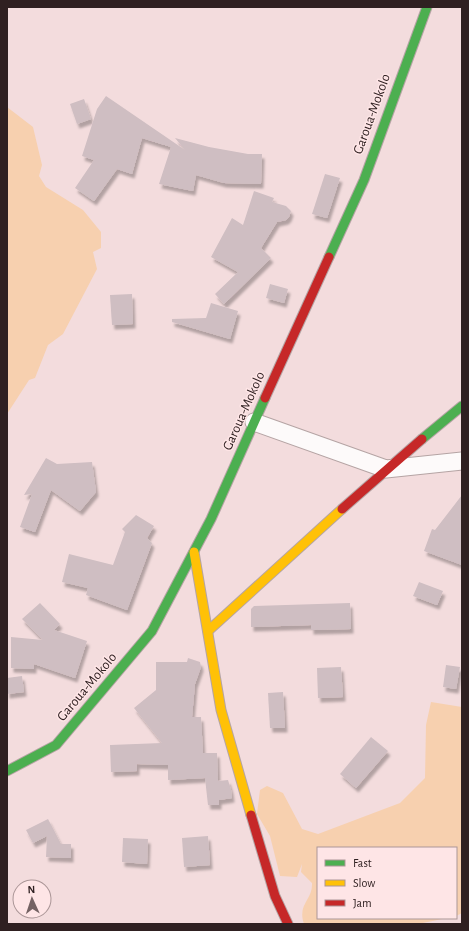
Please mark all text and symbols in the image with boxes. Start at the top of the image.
street label: Garoua-Mokolo [351,72,393,156]
street label: Garoua-Mokolo [220,369,268,452]
street label: Garoua-Mokolo [54,650,120,724]
legend [317,847,457,919]
text: Fast [353,857,372,869]
text: Slow [353,877,375,889]
north arrow [12,879,52,919]
text: N [27,884,36,895]
text: Jam [353,897,372,909]

